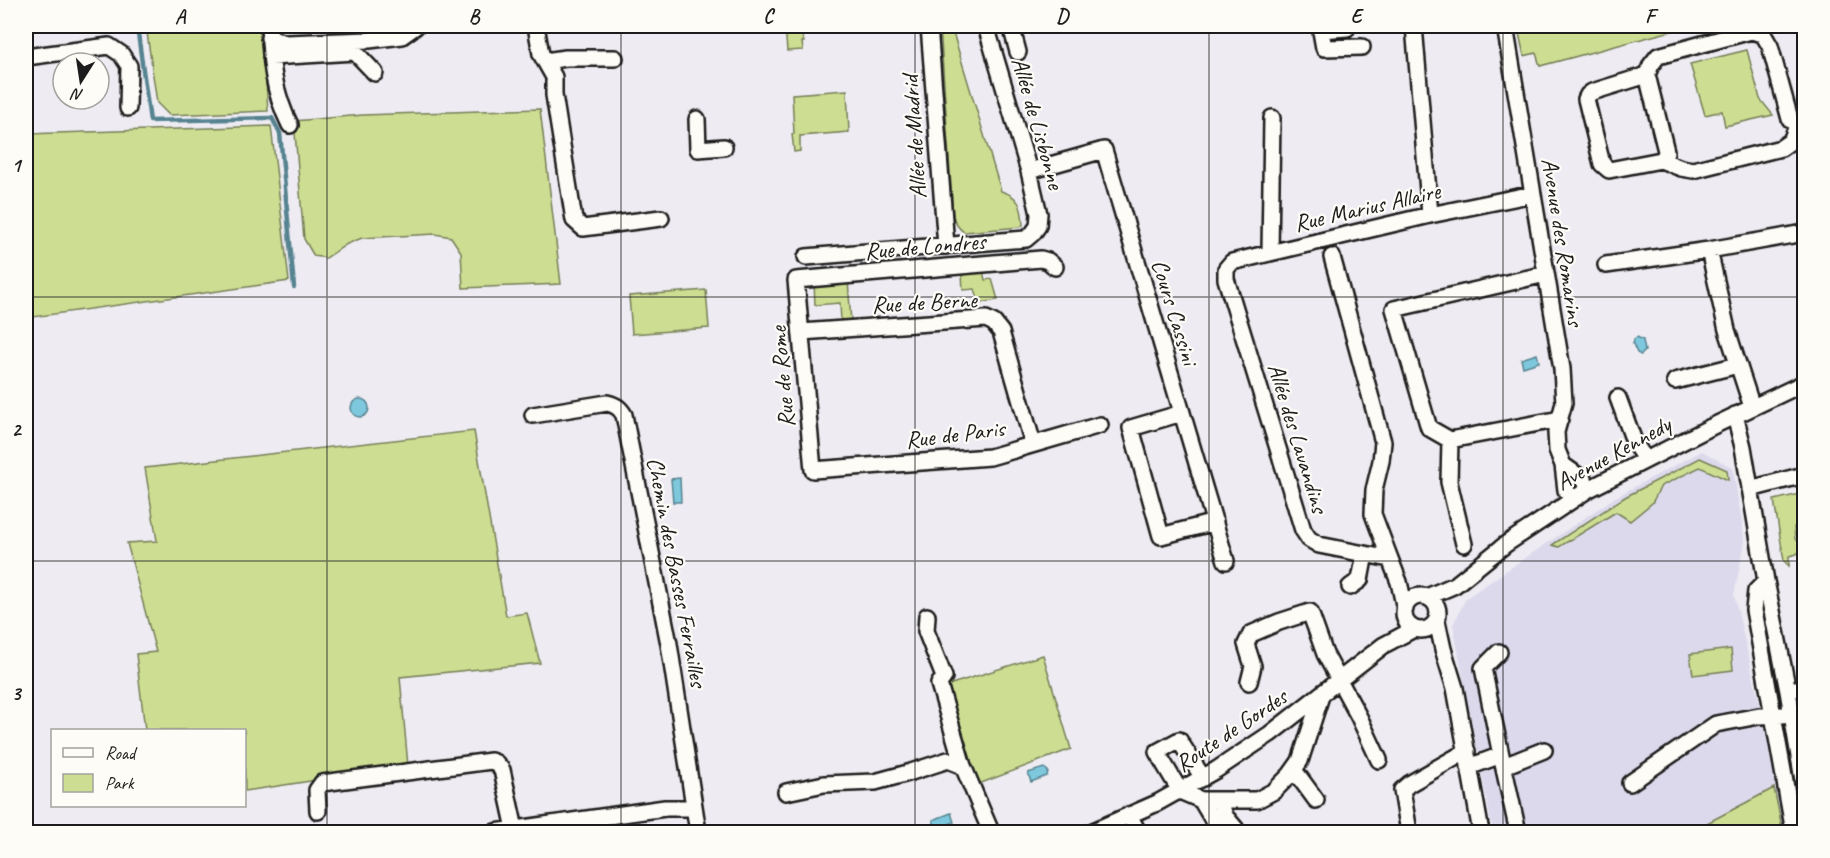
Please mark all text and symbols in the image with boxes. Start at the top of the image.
text: A [175,4,187,29]
text: B [469,4,481,29]
text: C [763,4,775,29]
text: D [1056,4,1070,29]
text: E [1351,4,1365,29]
text: F [1645,4,1659,29]
north arrow [51,51,111,111]
street label: Allée de Lisbonne [1005,54,1072,195]
street label: Allée de Madrid [894,71,933,200]
text: N [68,83,85,106]
text: 1 [12,153,23,178]
street label: Avenue des Romarins [1535,156,1591,330]
street label: Rue Marius Allaire [1291,175,1445,238]
street label: Rue de Londres [863,226,989,266]
street label: Cours Cassini [1145,256,1206,371]
street label: Rue de Berne [871,284,980,320]
street label: Rue de Rome [762,323,801,429]
street label: Allée des Lavandins [1261,360,1336,519]
street label: Avenue Kennedy [1550,408,1677,497]
street label: Rue de Paris [904,413,1008,455]
text: 2 [12,417,23,442]
street label: Chemin des Basses Ferrailles [640,455,715,692]
text: 3 [12,681,23,706]
street label: Route de Gordes [1169,681,1294,778]
legend [51,729,246,807]
text: Road [105,742,138,764]
text: Park [105,772,135,794]

